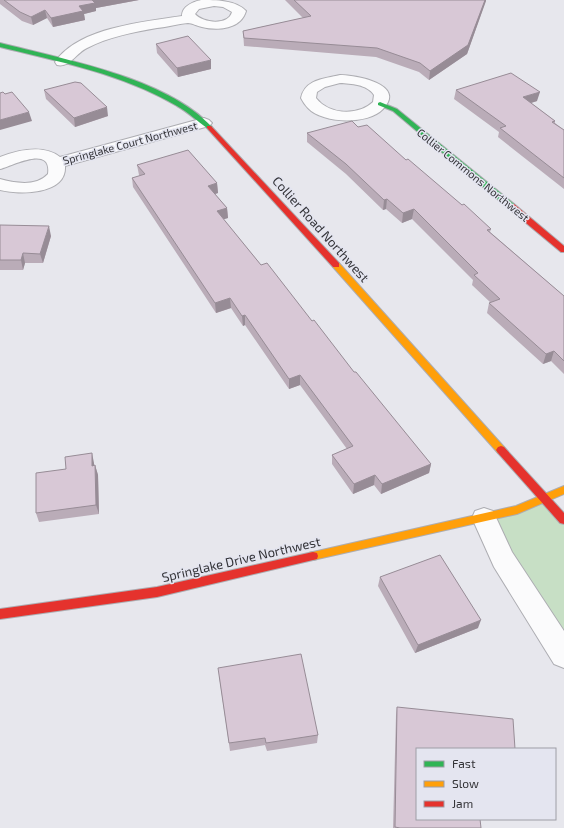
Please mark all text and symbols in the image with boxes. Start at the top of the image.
street label: Springlake Court Northwest [61,118,199,167]
street label: Collier Commons Northwest [415,125,532,224]
street label: Collier Road Northwest [269,173,373,285]
street label: Springlake Drive Northwest [160,533,322,585]
legend [416,748,556,820]
text: Fast [452,756,476,770]
text: Slow [452,776,479,790]
text: Jam [452,796,473,810]

